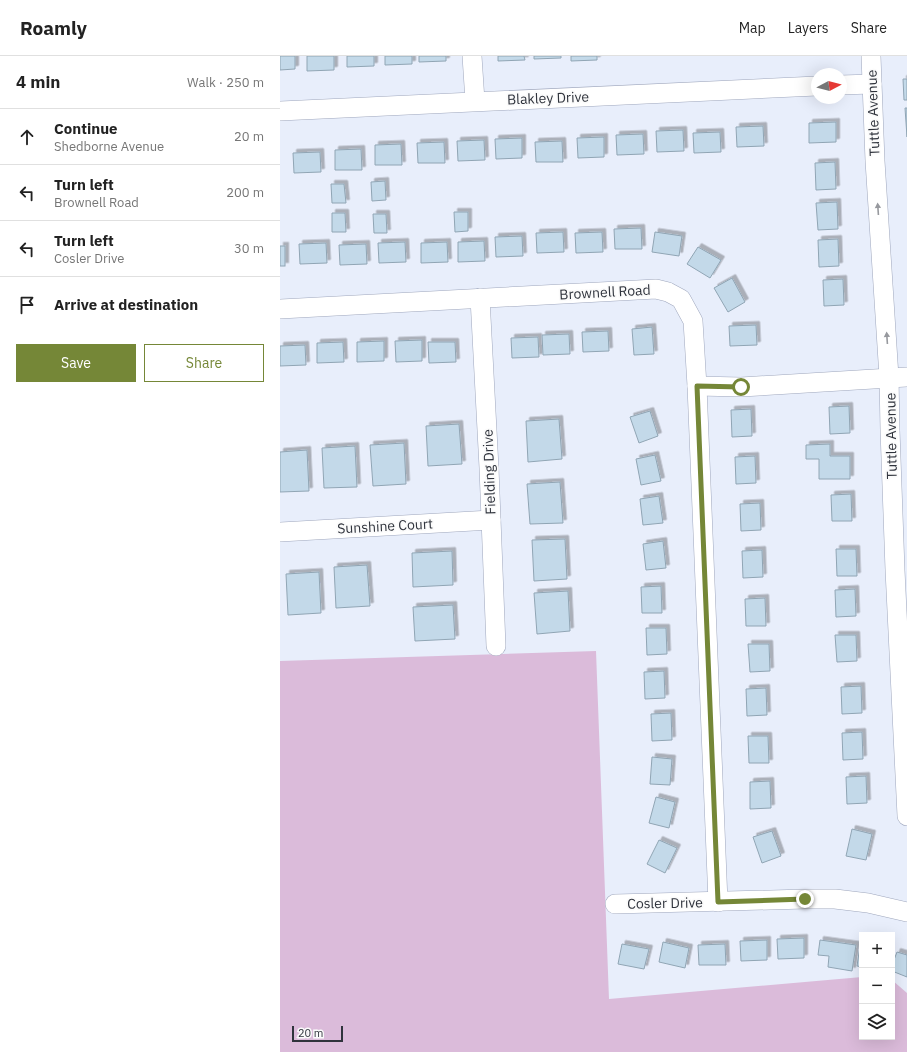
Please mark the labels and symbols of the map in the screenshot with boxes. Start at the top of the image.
north arrow [811,68,847,104]
street label: Tuttle Avenue [862,69,884,157]
street label: Blakley Drive [507,88,590,108]
one-way arrow [875,203,882,215]
street label: Brownell Road [559,281,651,303]
one-way arrow [883,332,890,344]
route start [732,378,750,396]
street label: Tuttle Avenue [881,392,901,479]
street label: Fielding Drive [479,429,499,515]
street label: Sunshine Court [337,514,433,537]
route end [796,890,814,908]
street label: Cosler Drive [627,893,703,913]
scale bar [292,1024,343,1043]

